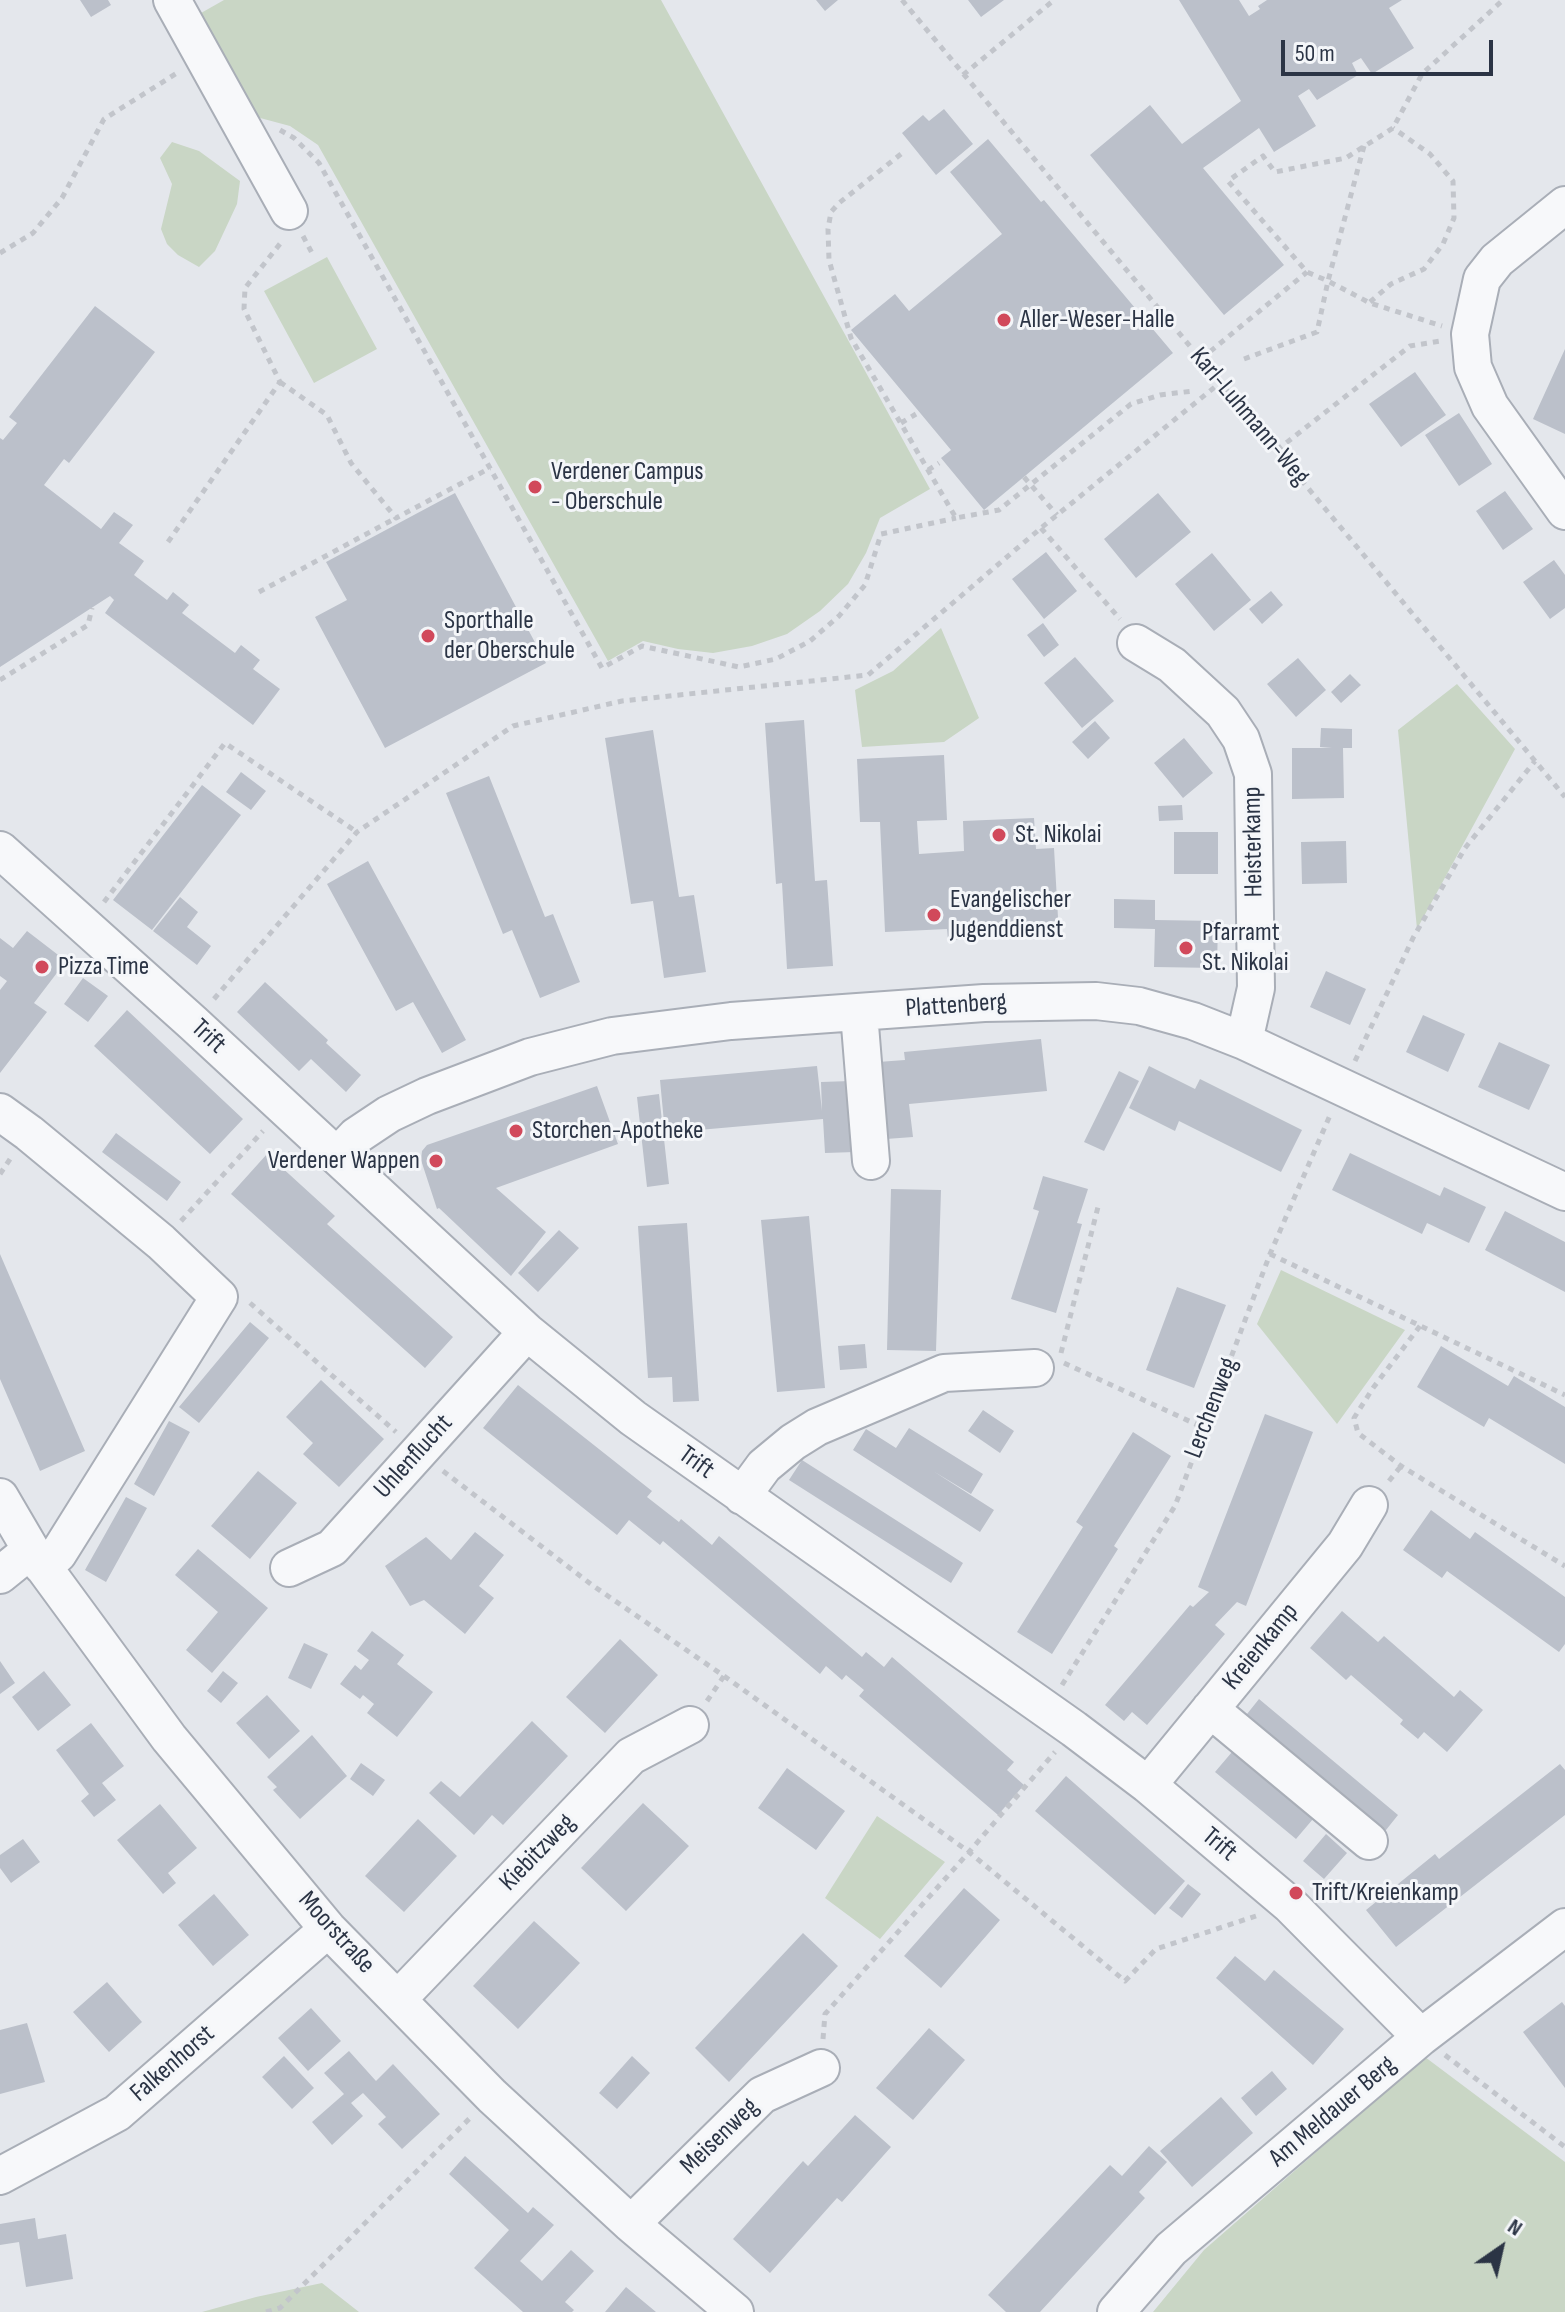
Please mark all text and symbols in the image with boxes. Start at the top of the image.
scale bar [1285,24,1497,74]
text: 50 m [1295,39,1335,68]
place label: Aller-Weser-Halle [1020,304,1175,336]
marker: Aller-Weser-Halle [995,311,1013,329]
street label: Karl-Luhmann-Weg [1182,342,1316,492]
place label: Verdener Campus - Oberschule [551,456,704,518]
marker: Verdener Campus - Oberschule [526,478,544,496]
place label: Sporthalle der Oberschule [444,605,575,666]
marker: Sporthalle der Oberschule [419,627,437,645]
street label: Heisterkamp [1237,786,1271,898]
place label: St. Nikolai [1015,819,1102,851]
marker: St. Nikolai [990,826,1008,844]
place label: Evangelischer Jugenddienst [950,884,1071,946]
marker: Evangelischer Jugenddienst [925,906,943,924]
place label: Pfarramt St. Nikolai [1202,917,1289,978]
marker: Pfarramt St. Nikolai [1177,939,1195,957]
place label: Pizza Time [58,951,149,983]
marker: Pizza Time [33,958,51,976]
street label: Plattenberg [904,987,1008,1025]
street label: Trift [184,1013,232,1061]
place label: Storchen-Apotheke [532,1115,703,1147]
marker: Storchen-Apotheke [507,1122,525,1140]
place label: Verdener Wappen [268,1145,420,1177]
marker: Verdener Wappen [427,1152,445,1170]
street label: Lerchenweg [1179,1353,1245,1463]
street label: Uhlenflucht [368,1409,460,1505]
street label: Trift [672,1440,720,1486]
street label: Kreienkamp [1216,1597,1306,1697]
street label: Kiebitzweg [494,1808,582,1898]
street label: Trift [1195,1821,1243,1869]
place label: Trift/Kreienkamp [1312,1877,1459,1909]
marker: Trift/Kreienkamp [1287,1884,1305,1902]
street label: Moorstraße [291,1885,381,1981]
street label: Falkenhorst [124,2019,222,2109]
street label: Am Meldauer Berg [1263,2050,1403,2174]
street label: Meisenweg [674,2092,766,2182]
north arrow [1461,2208,1541,2288]
text: N [1502,2213,1527,2242]

